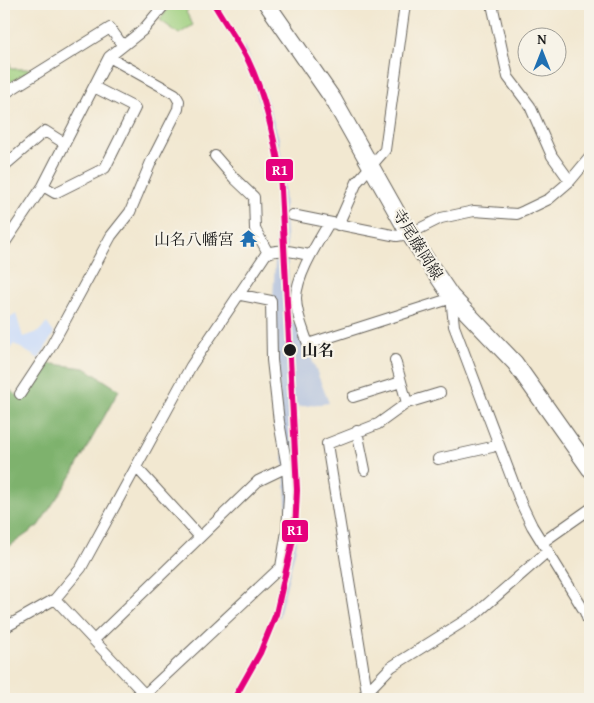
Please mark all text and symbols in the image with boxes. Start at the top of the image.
north arrow [516,28,566,78]
text: N [537,29,547,49]
line badge: R1 [265,158,294,182]
text: R1 [272,160,288,180]
street label: 寺尾藤岡線 [387,204,449,284]
place label: 山名八幡宮 [154,227,234,251]
temple icon: 山名八幡宮 [238,229,258,249]
place label: 山名 [302,338,334,362]
marker: 山名 [282,342,298,358]
line badge: R1 [281,519,309,543]
text: R1 [287,520,303,540]

